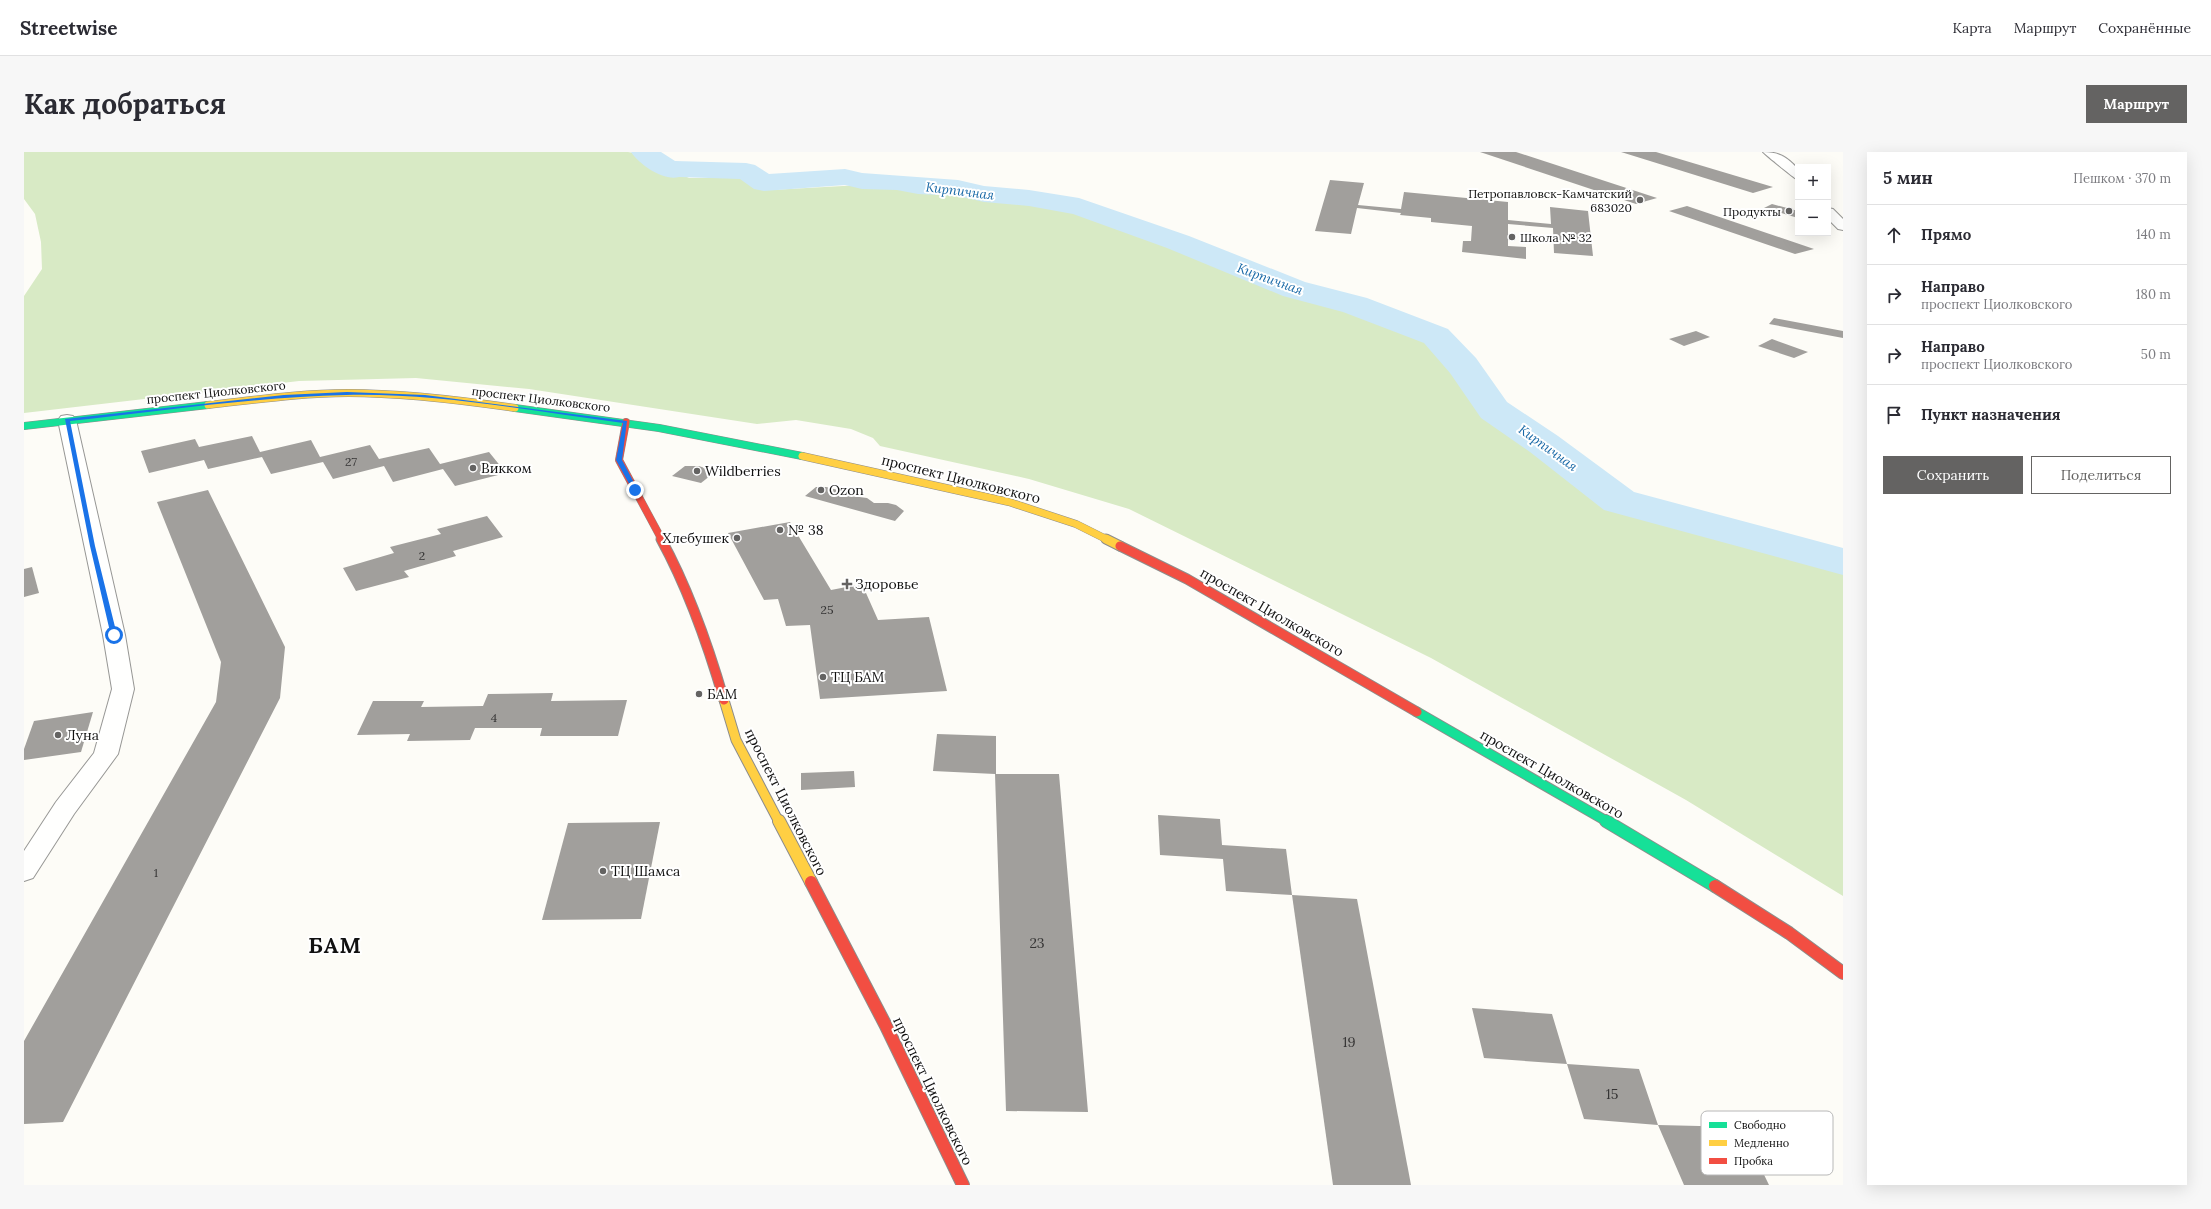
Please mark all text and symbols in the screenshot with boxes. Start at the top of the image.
text: Streetwise [20,16,117,40]
text: Карта [1952,19,1992,37]
text: Маршрут [2014,19,2076,37]
text: Сохранённые [2098,19,2191,37]
button: Маршрут [2086,85,2187,123]
text: Как добраться [24,86,226,122]
map controls [1795,164,1831,236]
button: + [1795,164,1831,200]
text: 5 мин [1883,167,1933,189]
text: Пешком · 370 m [2073,170,2171,187]
water label: Кирпичная [925,178,996,204]
place label: Петропавловск-Камчатский 683020 [1468,186,1632,215]
marker: Петропавловск-Камчатский 683020 [1635,195,1645,205]
button: − [1795,200,1831,236]
place label: Продукты [1723,204,1781,219]
marker: Продукты [1784,206,1794,216]
icon: ahead [1883,224,1905,246]
text: Прямо [1921,225,1971,244]
text: 140 m [2136,226,2171,243]
place label: Школа № 32 [1520,230,1592,245]
marker: Школа № 32 [1507,232,1517,242]
water label: Кирпичная [1235,259,1306,299]
text: Направо [1921,277,1985,296]
icon: right [1883,284,1905,306]
text: 180 m [2136,286,2171,303]
text: проспект Циолковского [1921,296,2072,313]
text: Направо [1921,337,1985,356]
icon: right [1883,344,1905,366]
text: 50 m [2141,346,2171,363]
text: проспект Циолковского [1921,356,2072,373]
street label: проспект Циолковского [146,377,286,407]
street label: проспект Циолковского [471,383,611,415]
icon: arrive [1883,404,1905,426]
text: Пункт назначения [1921,405,2061,424]
water label: Кирпичная [1515,421,1581,475]
street label: проспект Циолковского [880,451,1042,507]
house number: 27 [345,454,357,469]
button: Сохранить [1883,456,2023,494]
button: Поделиться [2031,456,2171,494]
place label: Викком [481,459,532,477]
place label: Wildberries [705,462,781,480]
marker: Викком [468,463,478,473]
marker: Wildberries [692,466,702,476]
route end [626,481,644,499]
place label: Ozon [829,481,864,499]
marker: Ozon [816,485,826,495]
place label: № 38 [788,521,824,539]
marker: № 38 [775,525,785,535]
place label: Хлебушек [662,529,729,547]
marker: Хлебушек [732,533,742,543]
house number: 2 [419,548,425,563]
street label: проспект Циолковского [1197,563,1347,661]
place label: Здоровье [855,575,919,593]
marker: Здоровье [842,579,852,589]
house number: 25 [821,602,833,617]
route start [105,626,123,644]
place label: ТЦ БАМ [831,668,885,686]
marker: ТЦ БАМ [818,672,828,682]
place label: БАМ [707,685,737,703]
marker: БАМ [694,689,704,699]
house number: 4 [491,710,498,725]
street label: проспект Циолковского [741,725,831,879]
street label: проспект Циолковского [1477,725,1627,823]
place label: Луна [66,726,99,744]
marker: Луна [53,730,63,740]
place label: ТЦ Шамса [611,862,680,880]
house number: 1 [154,865,158,880]
marker: ТЦ Шамса [598,866,608,876]
district label: БАМ [308,931,362,959]
house number: 23 [1029,934,1045,952]
street label: проспект Циолковского [889,1014,977,1168]
house number: 19 [1342,1033,1356,1051]
house number: 15 [1606,1085,1618,1103]
legend [1701,1111,1833,1175]
text: Свободно [1734,1118,1786,1132]
text: Медленно [1734,1136,1789,1150]
text: Пробка [1734,1154,1773,1168]

